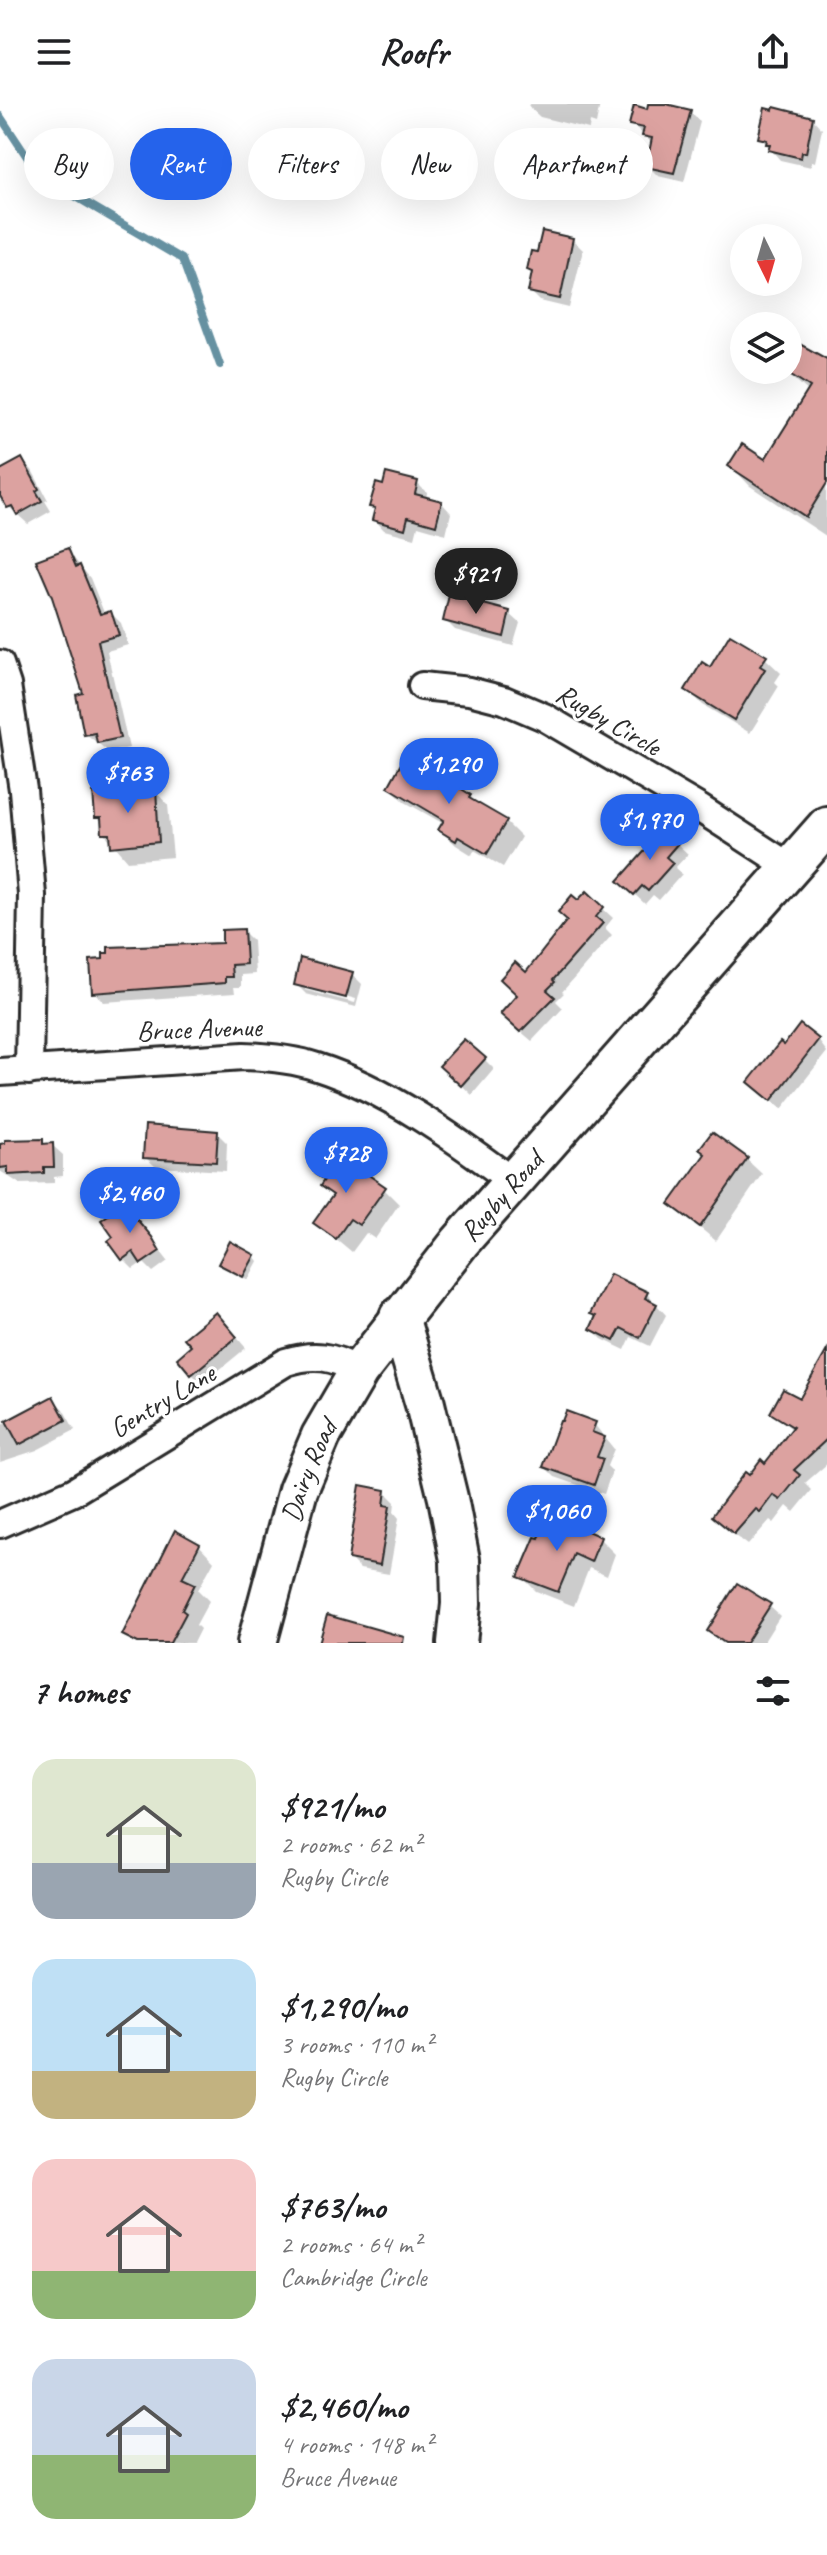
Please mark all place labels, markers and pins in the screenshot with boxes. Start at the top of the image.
pin: $921 [429,548,523,616]
pin: $1,290 [384,738,514,806]
pin: $763 [81,747,175,815]
pin: $1,970 [585,794,715,862]
pin: $728 [299,1127,393,1195]
pin: $2,460 [65,1167,195,1235]
pin: $1,060 [492,1485,622,1553]

